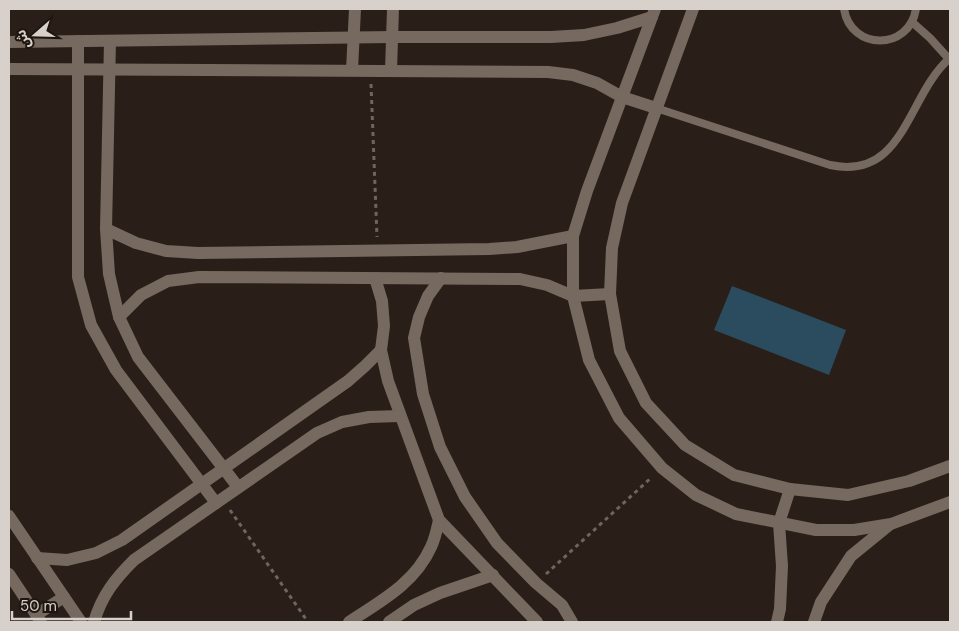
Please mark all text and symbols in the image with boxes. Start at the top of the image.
north arrow [10,10,60,60]
text: ش [11,27,35,52]
scale bar [12,588,131,620]
text: 50 m [20,596,57,616]

